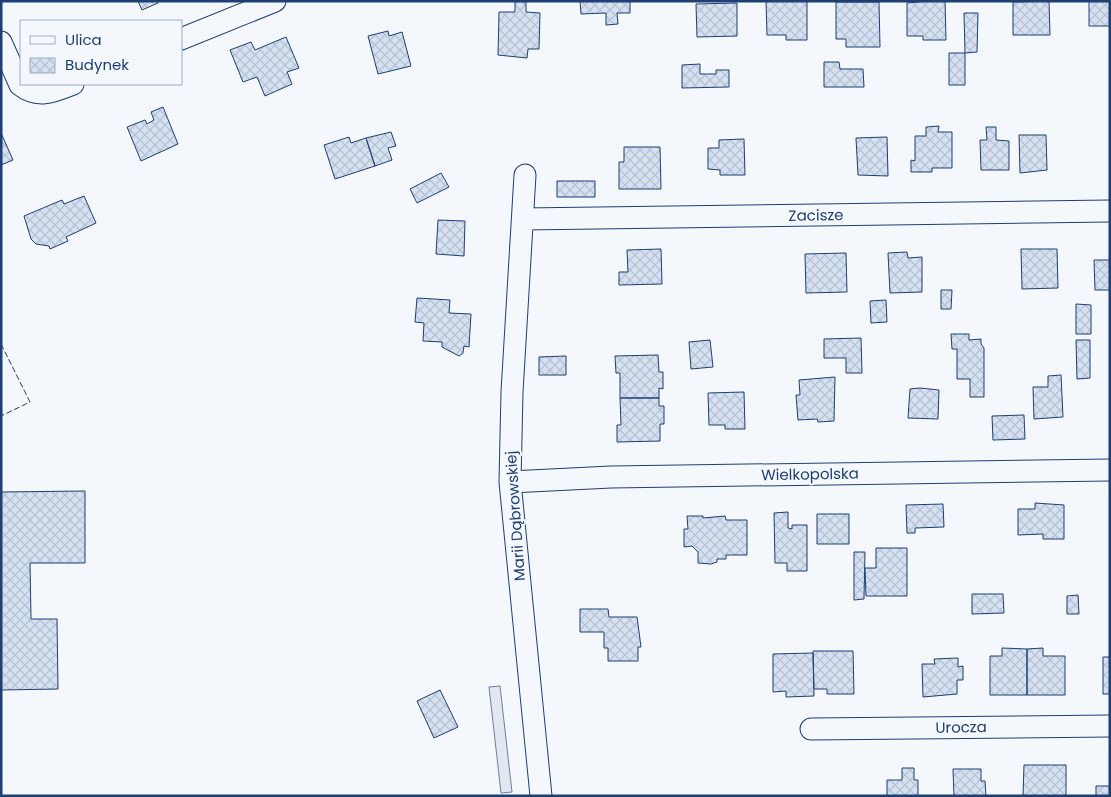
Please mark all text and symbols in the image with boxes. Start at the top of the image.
legend [20,20,182,85]
text: Ulica [65,29,102,50]
text: Budynek [65,54,129,75]
street label: Zacisze [788,204,844,226]
street label: Marii Dąbrowskiej [500,450,530,582]
street label: Wielkopolska [761,463,859,485]
street label: Urocza [935,716,987,738]

